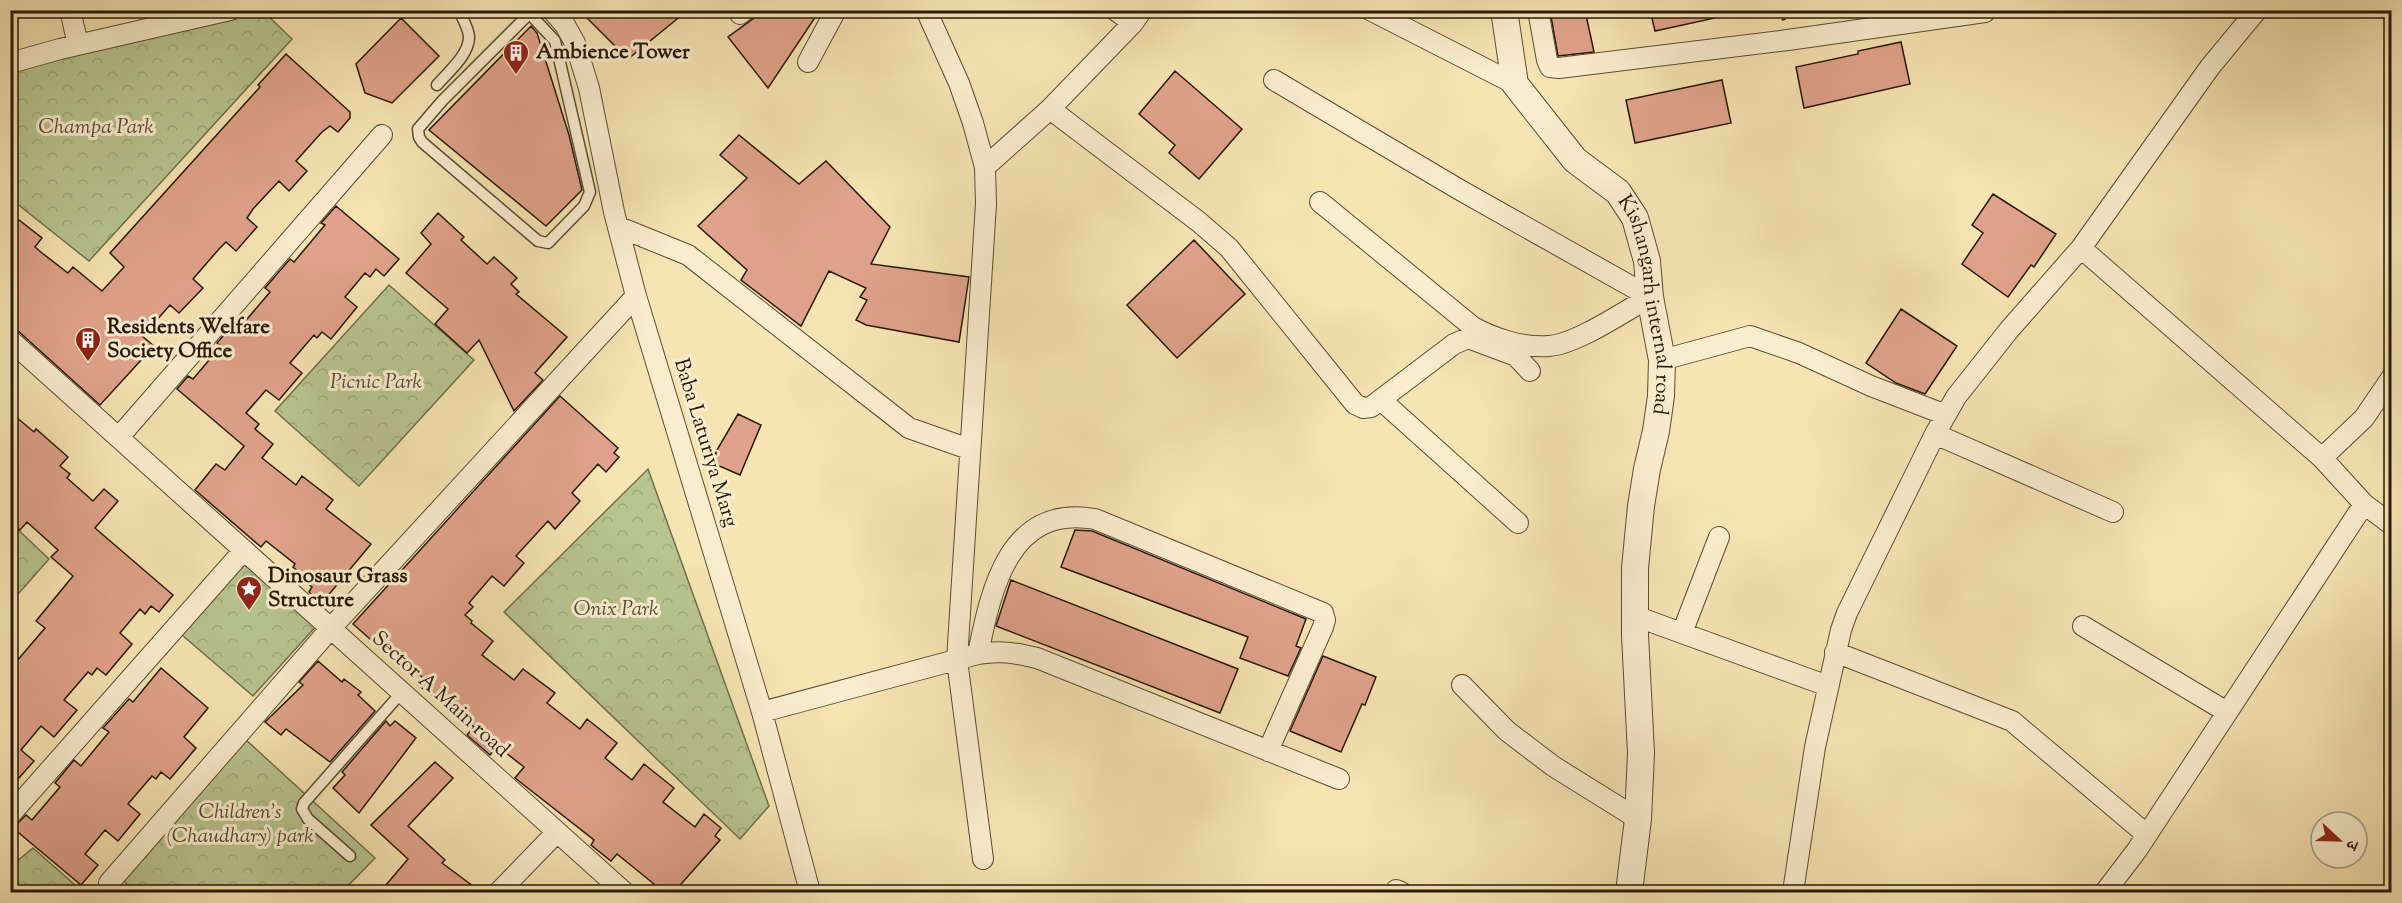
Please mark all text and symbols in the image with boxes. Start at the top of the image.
building icon: Ambience Tower [501,38,531,76]
place label: Ambience Tower [536,38,690,68]
park label: Champa Park [38,113,154,143]
street label: Kishangarh internal road [1609,189,1678,417]
place label: Residents Welfare Society Office [107,313,270,367]
building icon: Residents Welfare Society Office [73,325,103,363]
street label: Baba Laturiya Marg [665,355,745,531]
park label: Picnic Park [330,368,423,398]
place label: Dinosaur Grass Structure [268,562,408,616]
place icon: Dinosaur Grass Structure [234,574,264,612]
park label: Onix Park [573,595,659,625]
street label: Sector A Main road [364,625,516,765]
park label: Children's (Chaudhary) park [166,798,314,852]
north arrow [2309,810,2369,870]
text: उ [2338,836,2363,854]

